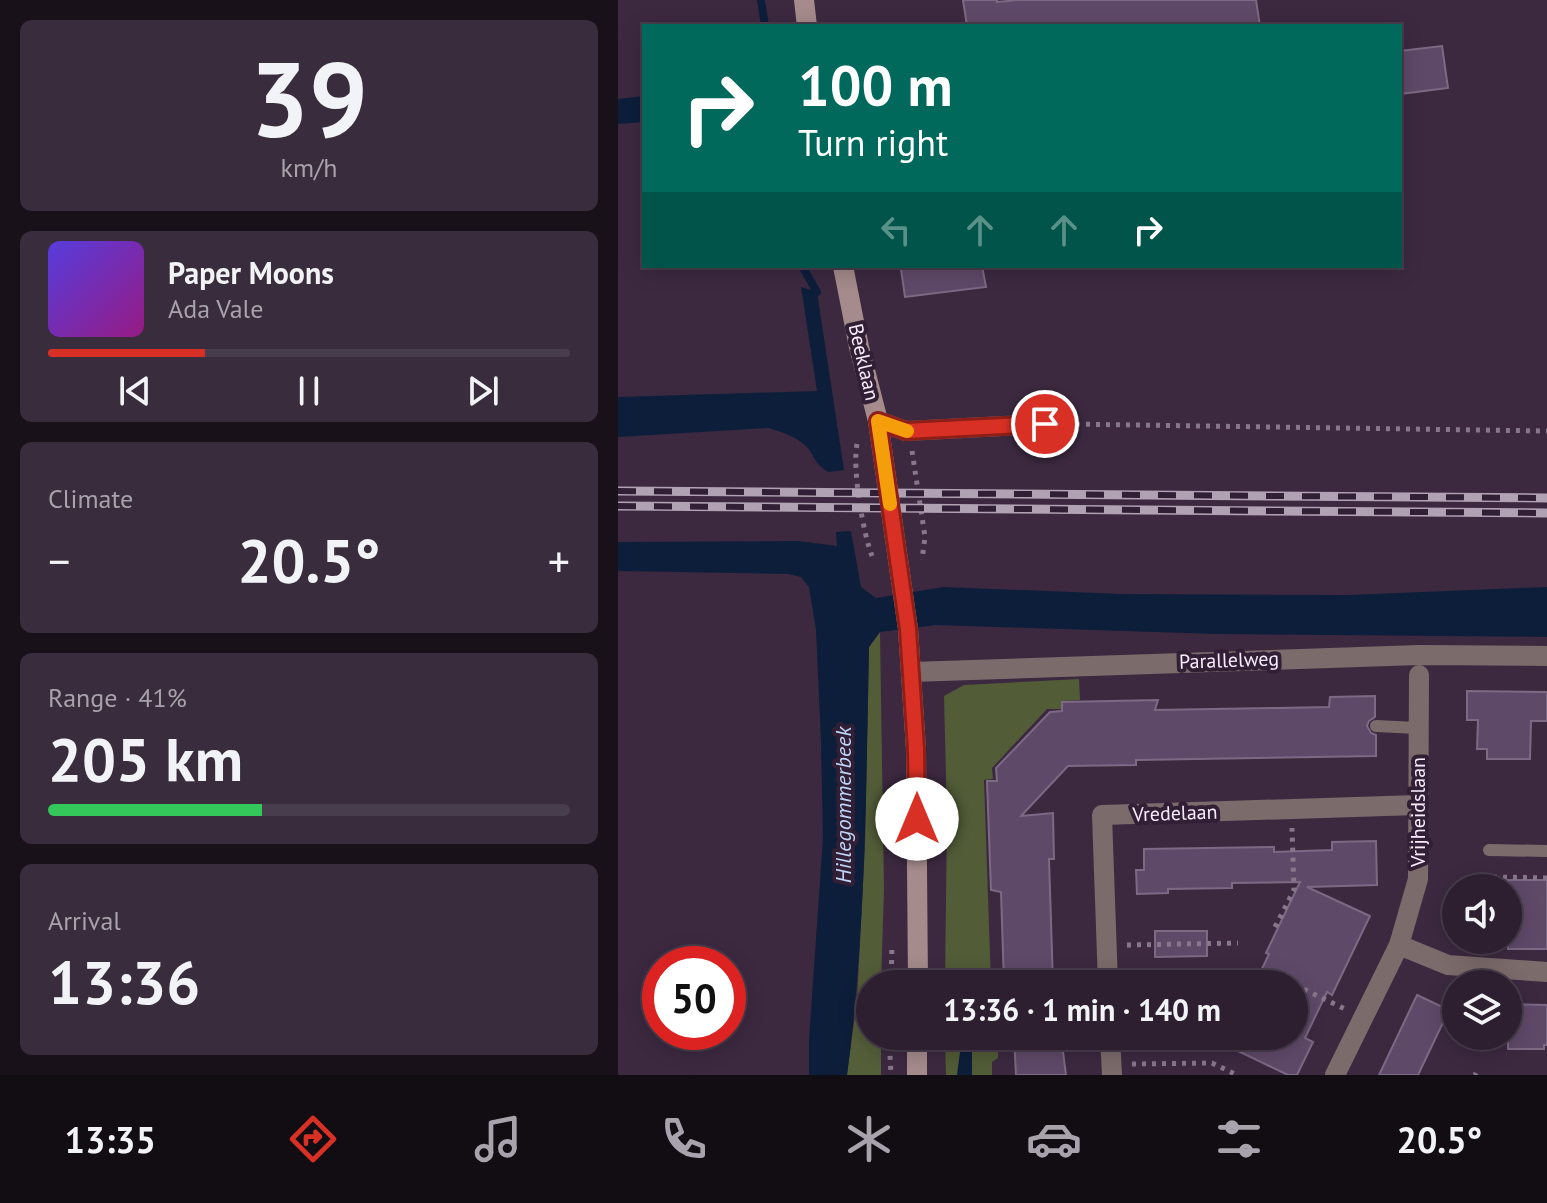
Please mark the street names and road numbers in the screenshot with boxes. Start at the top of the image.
street label: Beeklaan [843,321,885,403]
street label: Parallelweg [1179,645,1279,675]
street label: Vrijheidslaan [1405,757,1431,868]
street label: Vredelaan [1131,799,1218,828]

